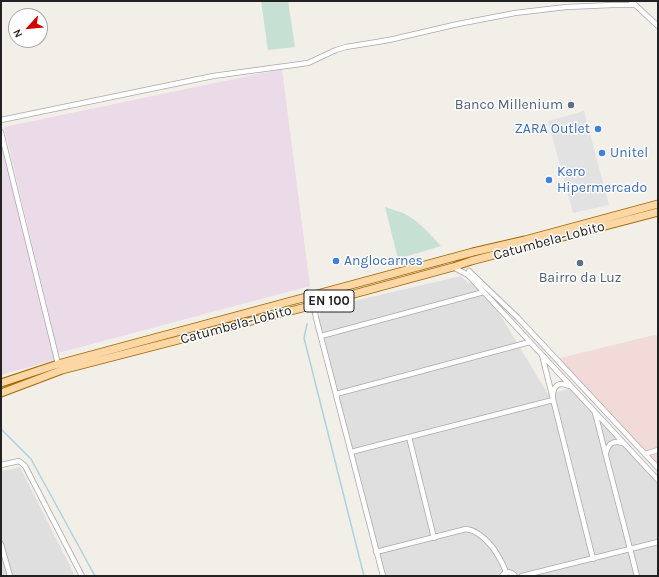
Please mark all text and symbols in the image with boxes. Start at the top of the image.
north arrow [8,8,48,48]
text: N [10,27,25,40]
place label: Banco Millenium [455,97,563,113]
marker: Banco Millenium [566,100,576,110]
place label: ZARA Outlet [515,121,590,137]
marker: ZARA Outlet [593,124,603,134]
place label: Unitel [610,145,648,161]
marker: Unitel [597,148,607,158]
place label: Kero Hipermercado [557,164,647,196]
marker: Kero Hipermercado [544,175,554,185]
street label: Catumbela-Lobito [491,218,607,264]
place label: Anglocarnes [344,253,423,269]
marker: Anglocarnes [331,256,341,266]
marker: Bairro da Luz [575,258,585,268]
place label: Bairro da Luz [539,270,621,286]
road number: EN 100 [304,290,354,312]
street label: Catumbela-Lobito [178,302,294,348]

